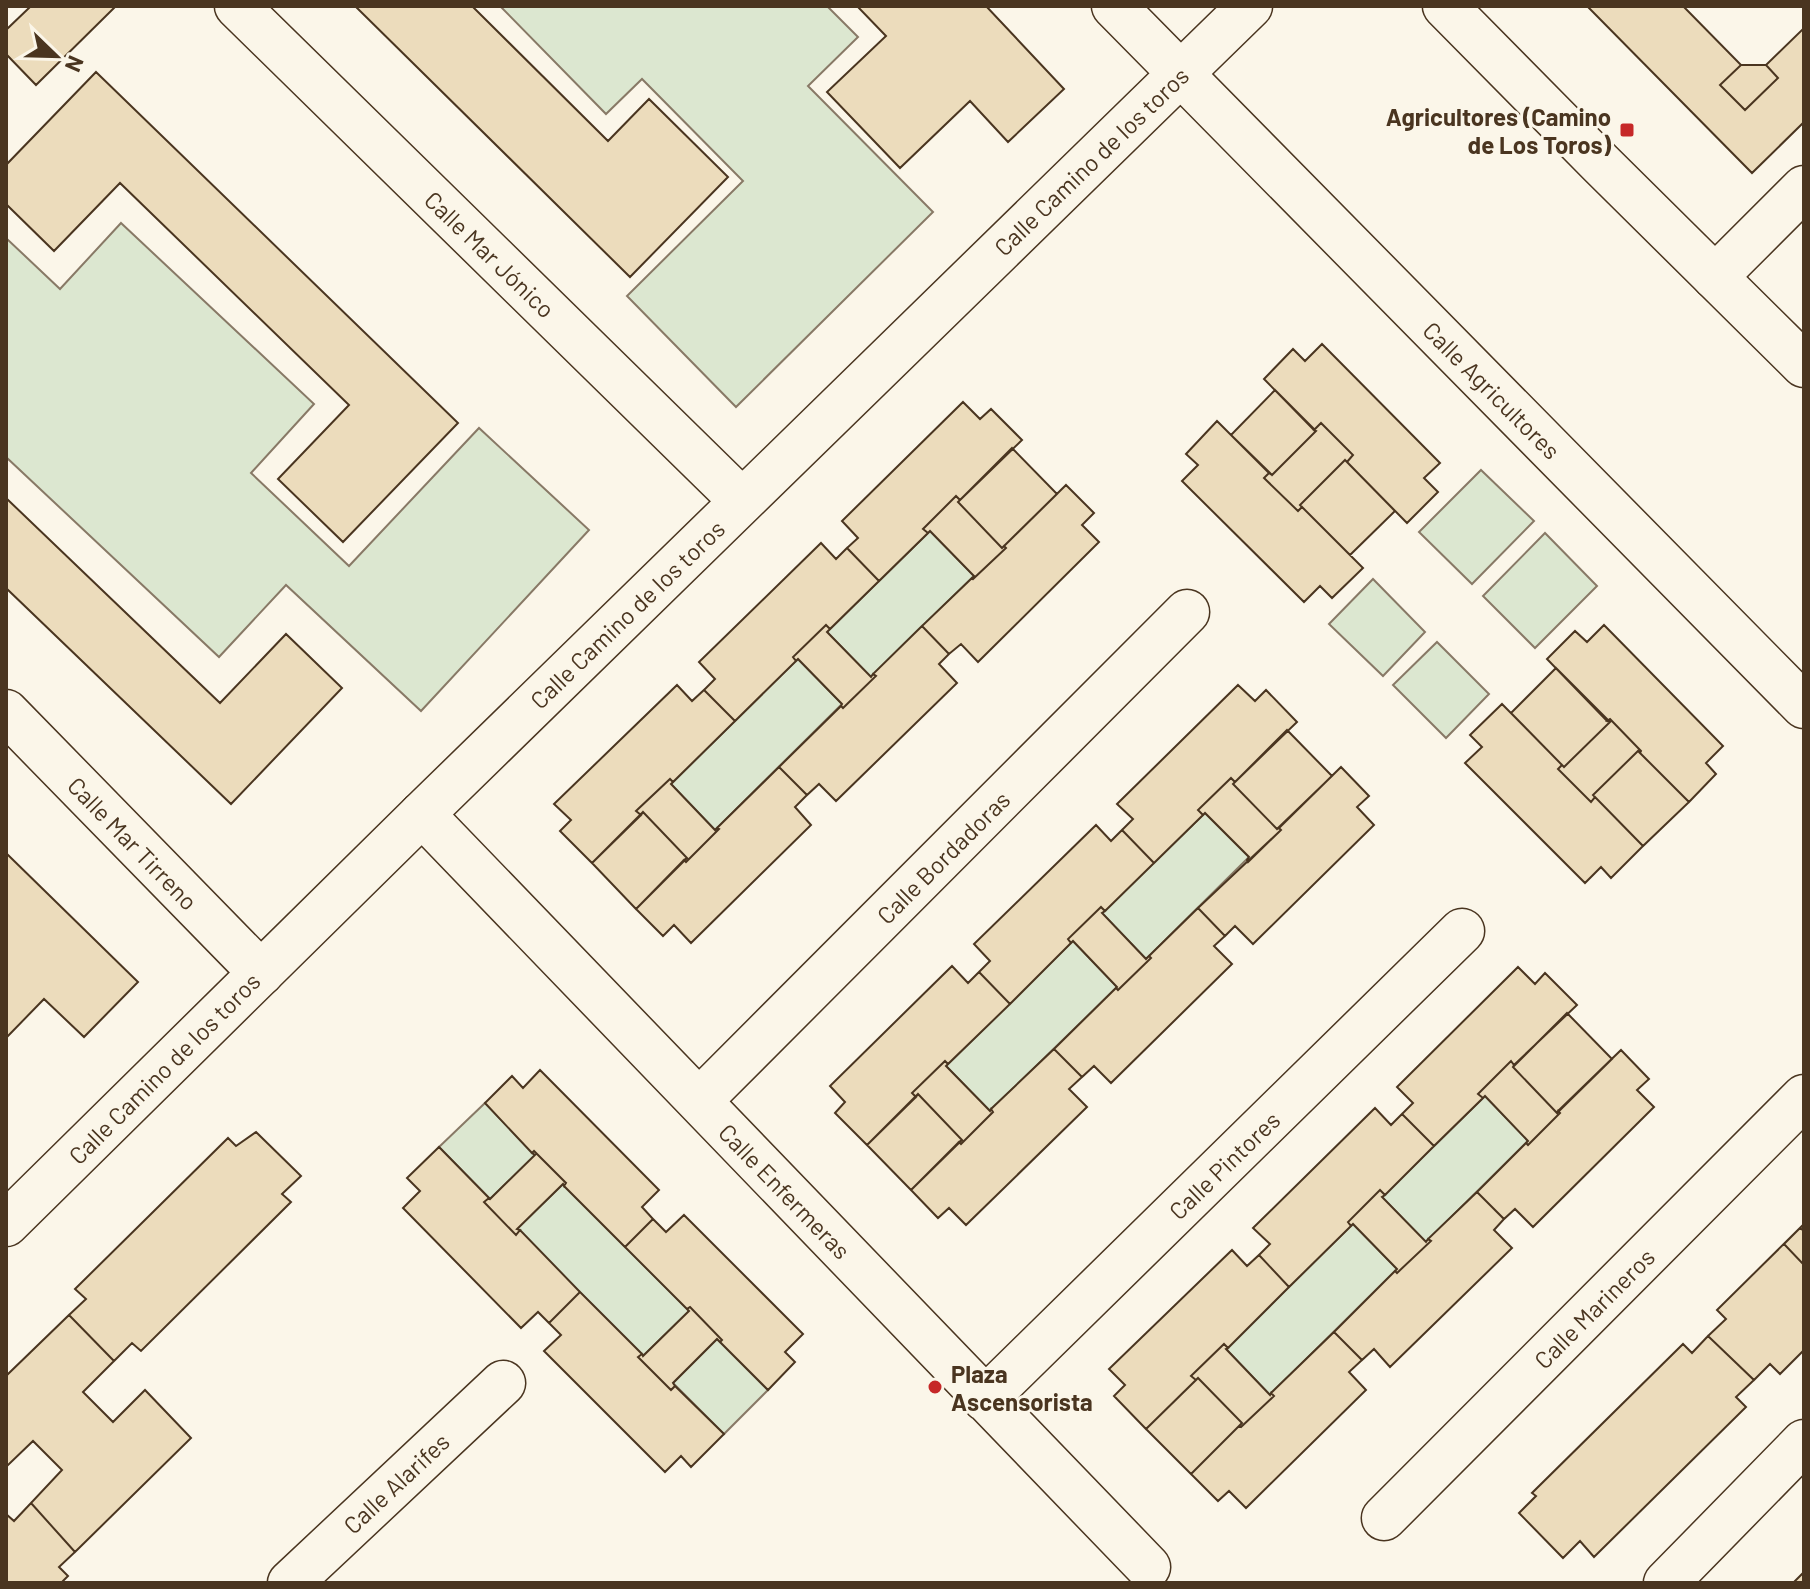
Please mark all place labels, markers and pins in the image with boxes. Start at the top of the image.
place label: Agricultores (Camino de Los Toros) [1386,102,1612,159]
marker: Agricultores (Camino de Los Toros) [1618,121,1636,139]
place label: Plaza Ascensorista [951,1359,1093,1416]
marker: Plaza Ascensorista [926,1378,944,1396]

